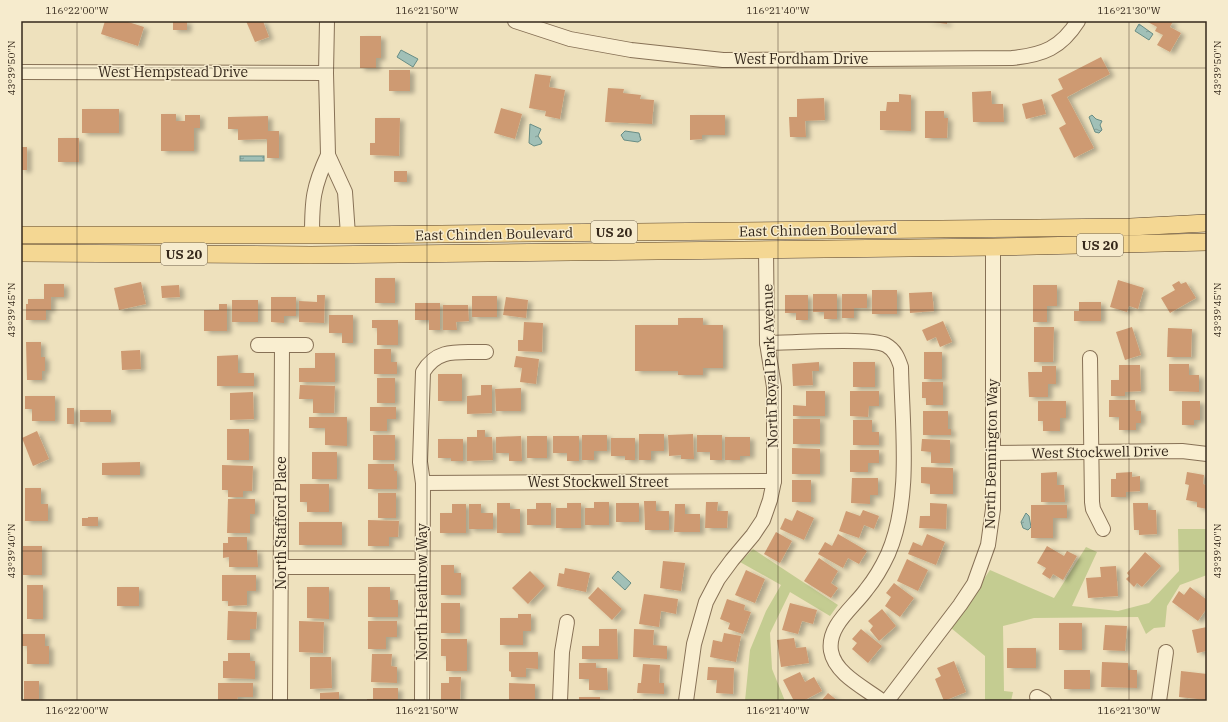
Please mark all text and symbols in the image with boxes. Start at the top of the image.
text: 116°22'00"W [45,4,109,17]
text: 116°21'50"W [395,4,459,17]
text: 116°21'40"W [746,4,810,17]
text: 116°21'30"W [1097,4,1161,17]
text: 43°39'50"N [5,40,18,96]
text: 43°39'50"N [1211,40,1224,96]
street label: West Fordham Drive [734,50,868,68]
street label: West Hempstead Drive [98,63,248,81]
street label: East Chinden Boulevard [739,220,898,240]
road number: US 20 [591,221,637,243]
street label: East Chinden Boulevard [415,224,574,244]
road number: US 20 [1077,234,1123,256]
road number: US 20 [161,243,207,265]
text: 43°39'45"N [5,282,18,338]
text: 43°39'45"N [1211,282,1224,338]
street label: North Royal Park Avenue [758,284,782,448]
street label: North Bennington Way [981,378,1001,529]
street label: West Stockwell Drive [1031,442,1169,462]
street label: North Stafford Place [272,456,290,590]
street label: West Stockwell Street [527,473,669,491]
text: 43°39'40"N [5,523,18,579]
street label: North Heathrow Way [413,523,431,661]
text: 43°39'40"N [1211,523,1224,579]
text: 116°22'00"W [45,704,109,717]
text: 116°21'50"W [395,704,459,717]
text: 116°21'40"W [746,704,810,717]
text: 116°21'30"W [1097,704,1161,717]

